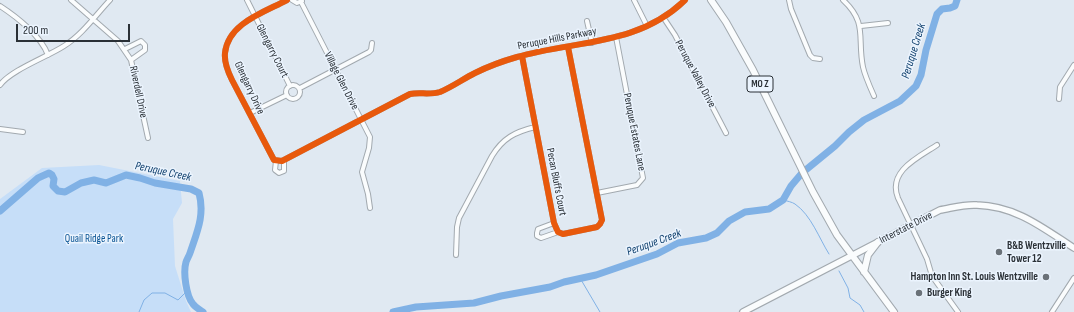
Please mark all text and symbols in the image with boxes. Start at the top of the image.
scale bar [18,16,132,42]
street label: Glengarry Court [253,22,291,80]
water label: Peruque Creek [899,22,929,80]
text: 200 m [23,23,48,38]
street label: Peruque Hills Parkway [516,25,598,53]
street label: Peruque Valley Drive [672,38,718,110]
street label: Village Glen Drive [321,50,361,112]
street label: Glengarry Drive [231,59,267,117]
street label: Riverdell Drive [126,65,150,119]
road number: MO Z [747,76,773,92]
street label: Peruque Estates Lane [620,92,648,172]
street label: Pecan Bluffs Court [543,147,569,217]
water label: Peruque Creek [134,159,192,185]
street label: Interstate Drive [877,209,935,247]
water label: Peruque Creek [625,226,683,260]
park label: Quail Ridge Park [65,232,123,246]
place label: B&B Wentzville Tower 12 [1007,239,1066,265]
marker: B&B Wentzville Tower 12 [994,247,1004,257]
place label: Hampton Inn St. Louis Wentzville [911,270,1038,284]
marker: Hampton Inn St. Louis Wentzville [1041,272,1051,282]
place label: Burger King [927,286,972,300]
marker: Burger King [914,288,924,298]

